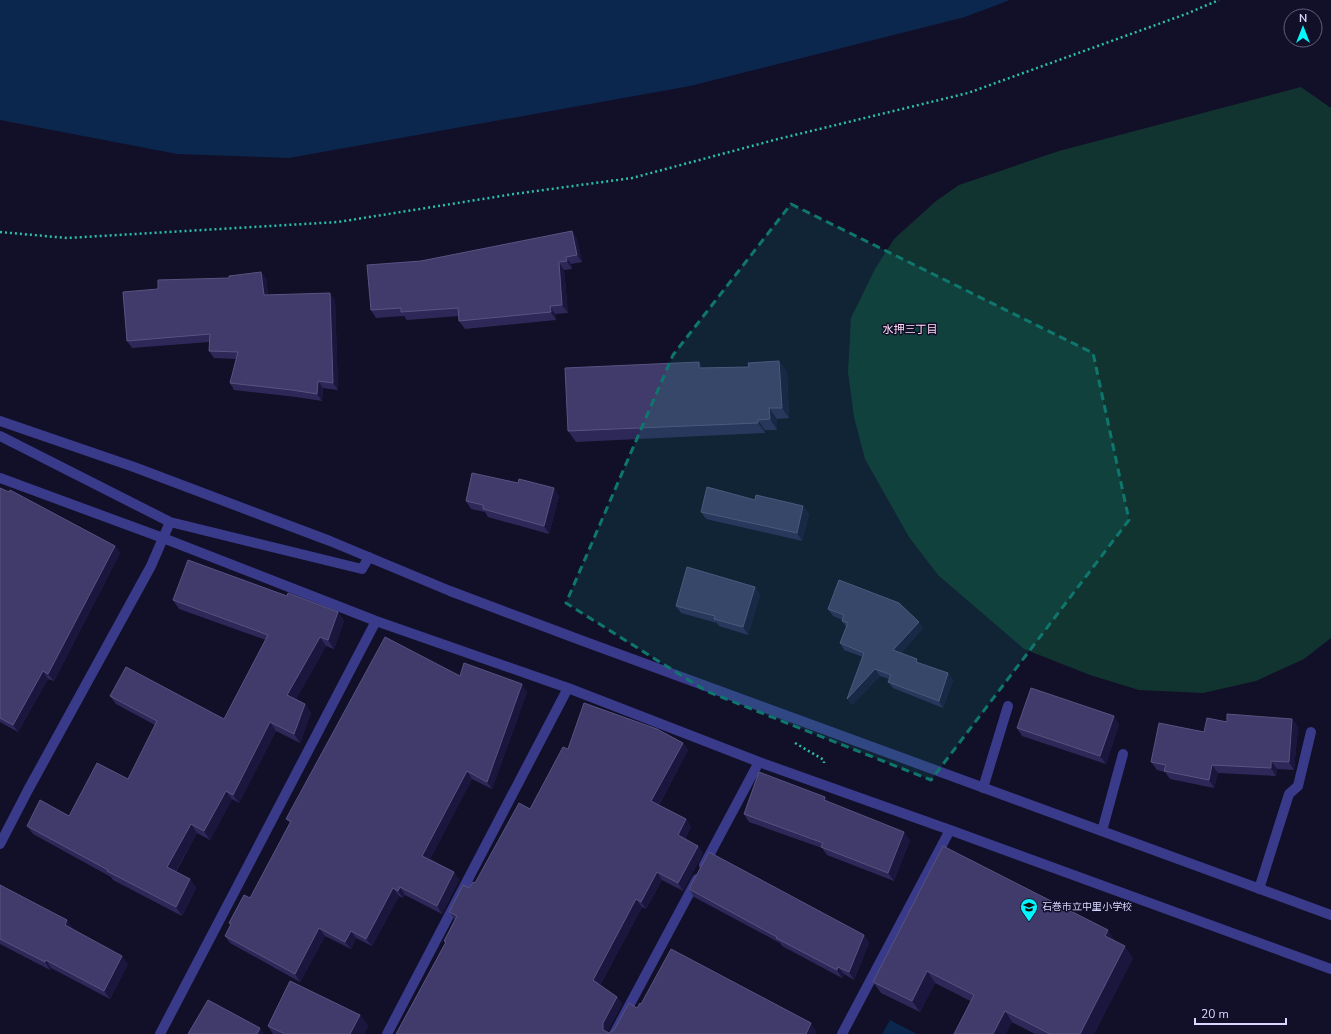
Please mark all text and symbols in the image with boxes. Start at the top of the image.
north arrow [1283,8,1323,48]
text: N [1299,11,1307,26]
district label: 水押三丁目 [883,322,938,337]
school or university icon: 石巻市立中里小学校 [1019,897,1039,922]
place label: 石巻市立中里小学校 [1042,900,1132,914]
scale bar [1195,1000,1286,1026]
text: 20 m [1201,1006,1229,1022]

